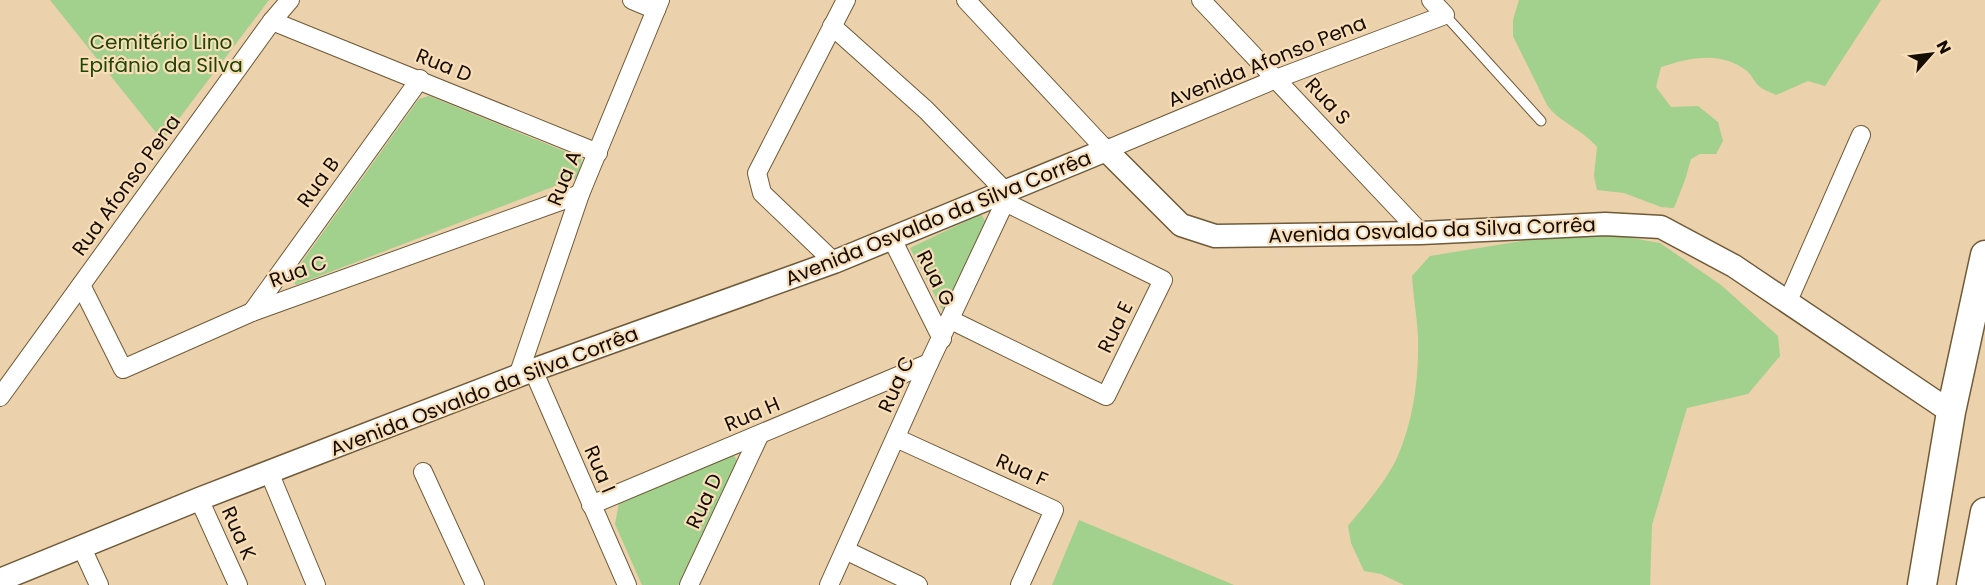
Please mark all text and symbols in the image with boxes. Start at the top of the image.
street label: Avenida Afonso Pena [1164,8,1370,114]
north arrow [1901,24,1961,84]
park label: Cemitério Lino Epifânio da Silva [79,28,243,79]
text: N [1931,36,1957,58]
street label: Rua D [412,41,476,89]
street label: Rua S [1299,71,1357,131]
street label: Rua Afonso Pena [65,109,187,261]
street label: Avenida Osvaldo da Silva Corrêa [781,144,1095,292]
street label: Rua A [540,146,588,210]
street label: Rua B [290,151,346,213]
street label: Avenida Osvaldo da Silva Corrêa [1268,210,1596,250]
street label: Rua G [910,245,962,311]
street label: Rua C [265,248,331,294]
street label: Rua E [1091,297,1139,357]
street label: Avenida Osvaldo da Silva Corrêa [326,319,642,463]
street label: Rua C [871,351,921,417]
street label: Rua H [720,390,784,438]
street label: Rua I [578,441,622,497]
street label: Rua F [992,446,1052,494]
street label: Rua D [679,469,729,533]
street label: Rua K [215,502,263,564]

